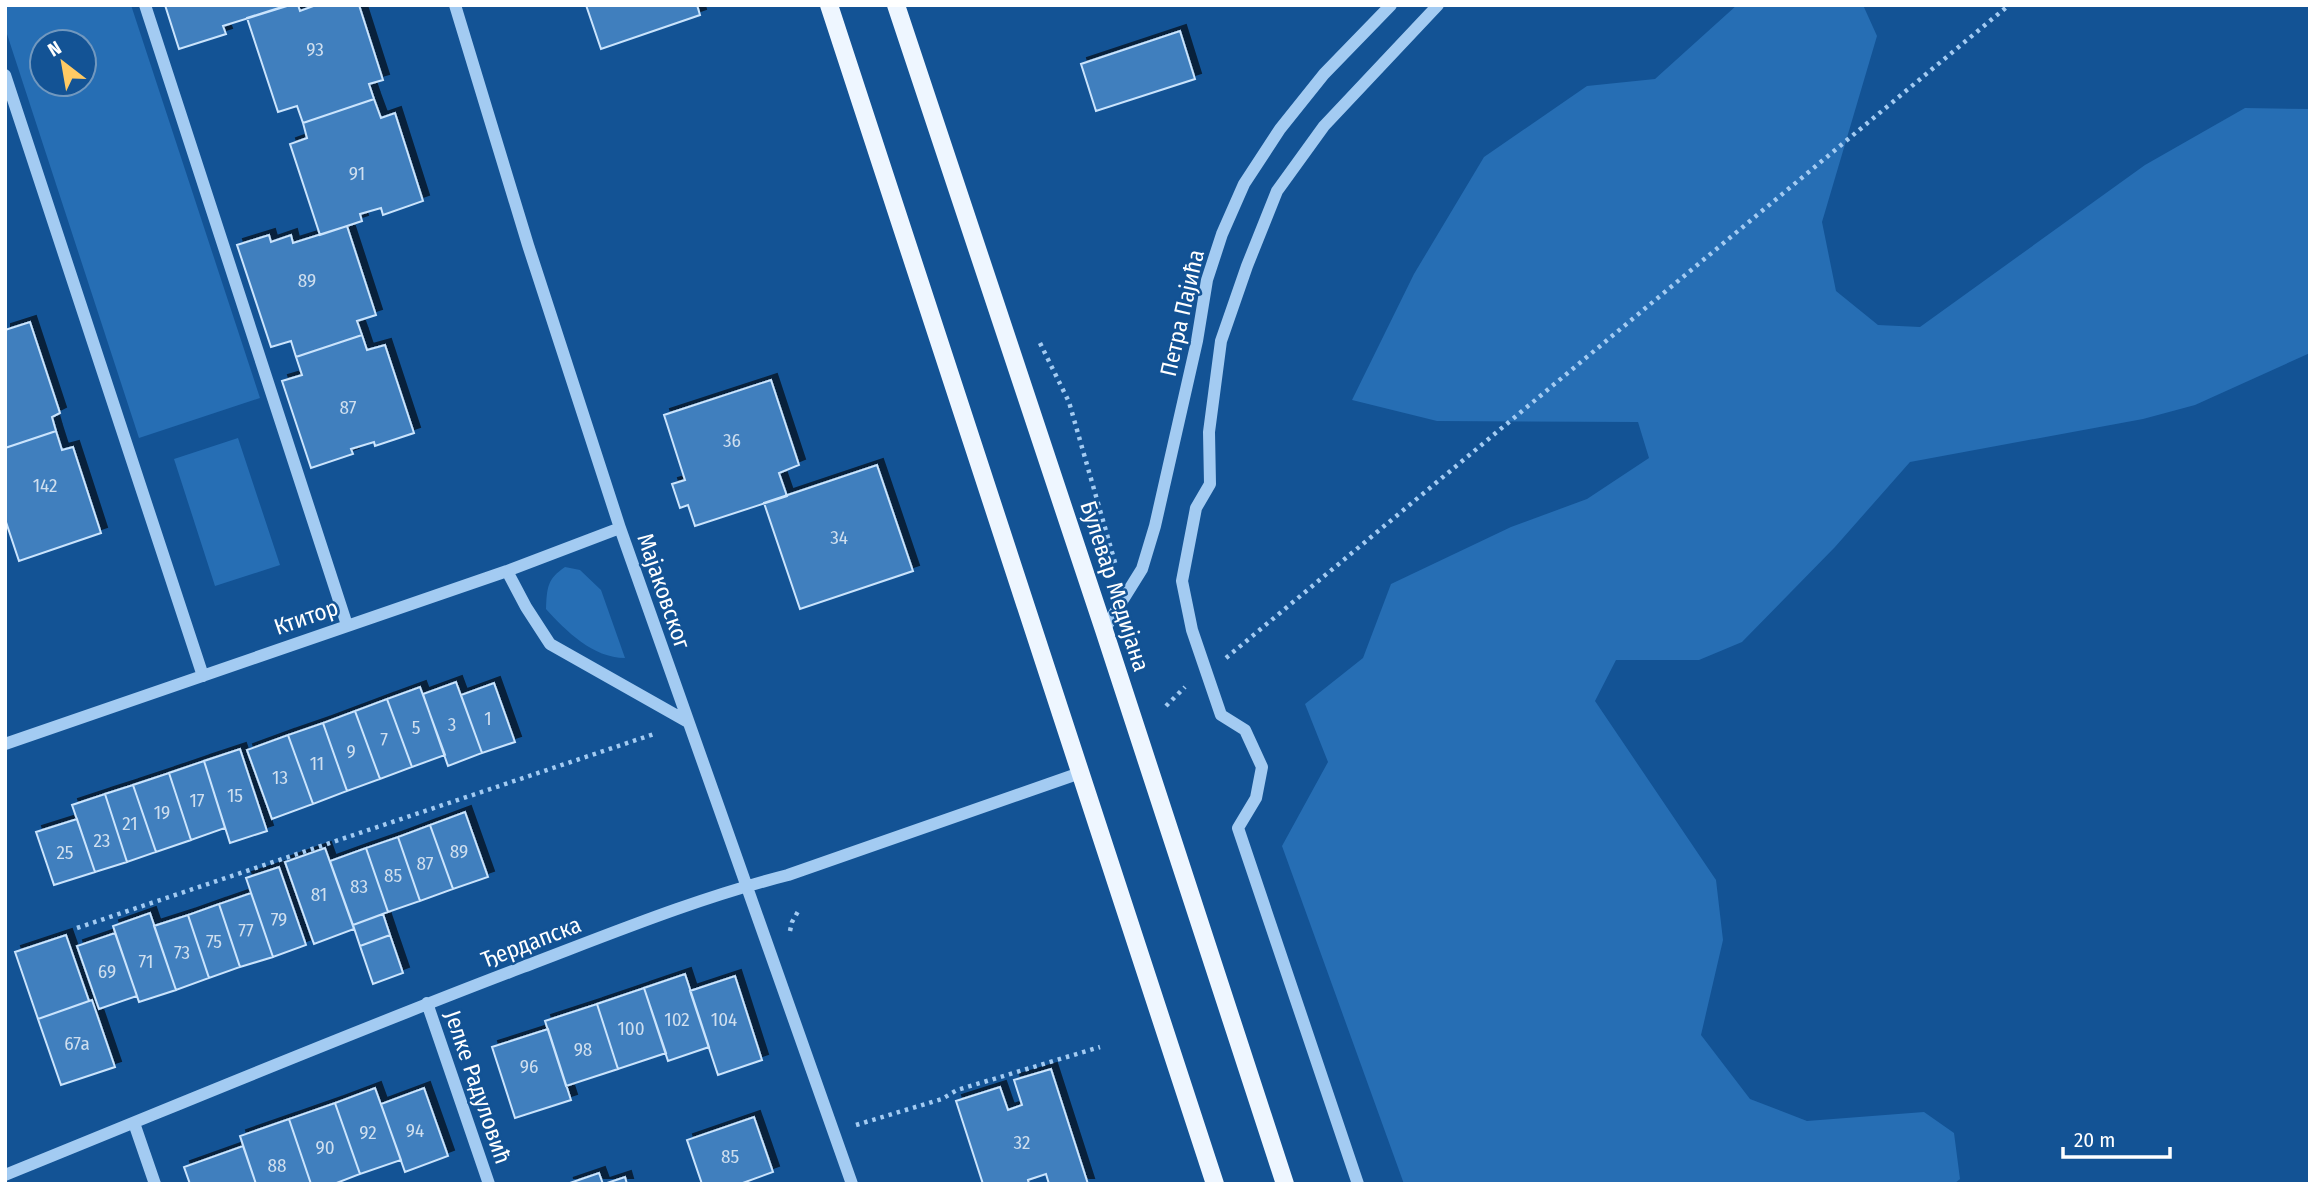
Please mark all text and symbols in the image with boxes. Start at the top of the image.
north arrow [28,28,98,98]
text: N [44,36,65,62]
house number: 93 [306,38,324,61]
house number: 91 [349,162,365,185]
street label: Петра Пајића [1154,247,1210,379]
house number: 89 [298,269,316,292]
house number: 87 [340,396,357,419]
house number: 36 [723,429,741,452]
house number: 142 [33,474,57,497]
street label: Булевар Медијана [1074,497,1156,675]
house number: 34 [830,526,848,549]
street label: Мајаковског [631,530,697,652]
street label: Ктитор [270,593,342,641]
house number: 1 [484,707,492,730]
house number: 3 [448,713,456,736]
house number: 5 [412,716,420,739]
house number: 7 [380,728,388,751]
house number: 9 [346,740,356,763]
house number: 11 [310,752,324,775]
house number: 13 [272,766,288,789]
house number: 15 [227,784,243,807]
house number: 17 [189,789,205,812]
house number: 19 [154,801,170,824]
house number: 21 [122,812,138,835]
house number: 23 [94,829,110,852]
house number: 89 [450,840,468,863]
house number: 25 [56,841,74,864]
house number: 87 [417,852,434,875]
house number: 85 [384,864,402,887]
house number: 83 [350,875,368,898]
house number: 81 [311,883,327,906]
house number: 79 [271,908,287,931]
street label: Ђердапска [477,910,585,974]
house number: 77 [238,919,254,942]
house number: 75 [206,930,222,953]
house number: 73 [174,941,190,964]
house number: 71 [139,950,153,973]
house number: 69 [98,960,116,983]
street label: Јелке Радуловић [439,1007,517,1167]
house number: 102 [664,1008,690,1031]
house number: 104 [711,1008,737,1031]
house number: 100 [617,1017,645,1040]
house number: 67a [64,1032,90,1055]
house number: 98 [574,1038,592,1061]
house number: 96 [520,1055,538,1078]
scale bar [2063,1116,2170,1160]
house number: 94 [406,1119,424,1142]
house number: 92 [359,1121,377,1144]
text: 20 m [2074,1127,2115,1153]
house number: 32 [1014,1131,1030,1154]
house number: 90 [315,1136,335,1159]
house number: 85 [721,1145,739,1168]
house number: 88 [267,1154,287,1177]

